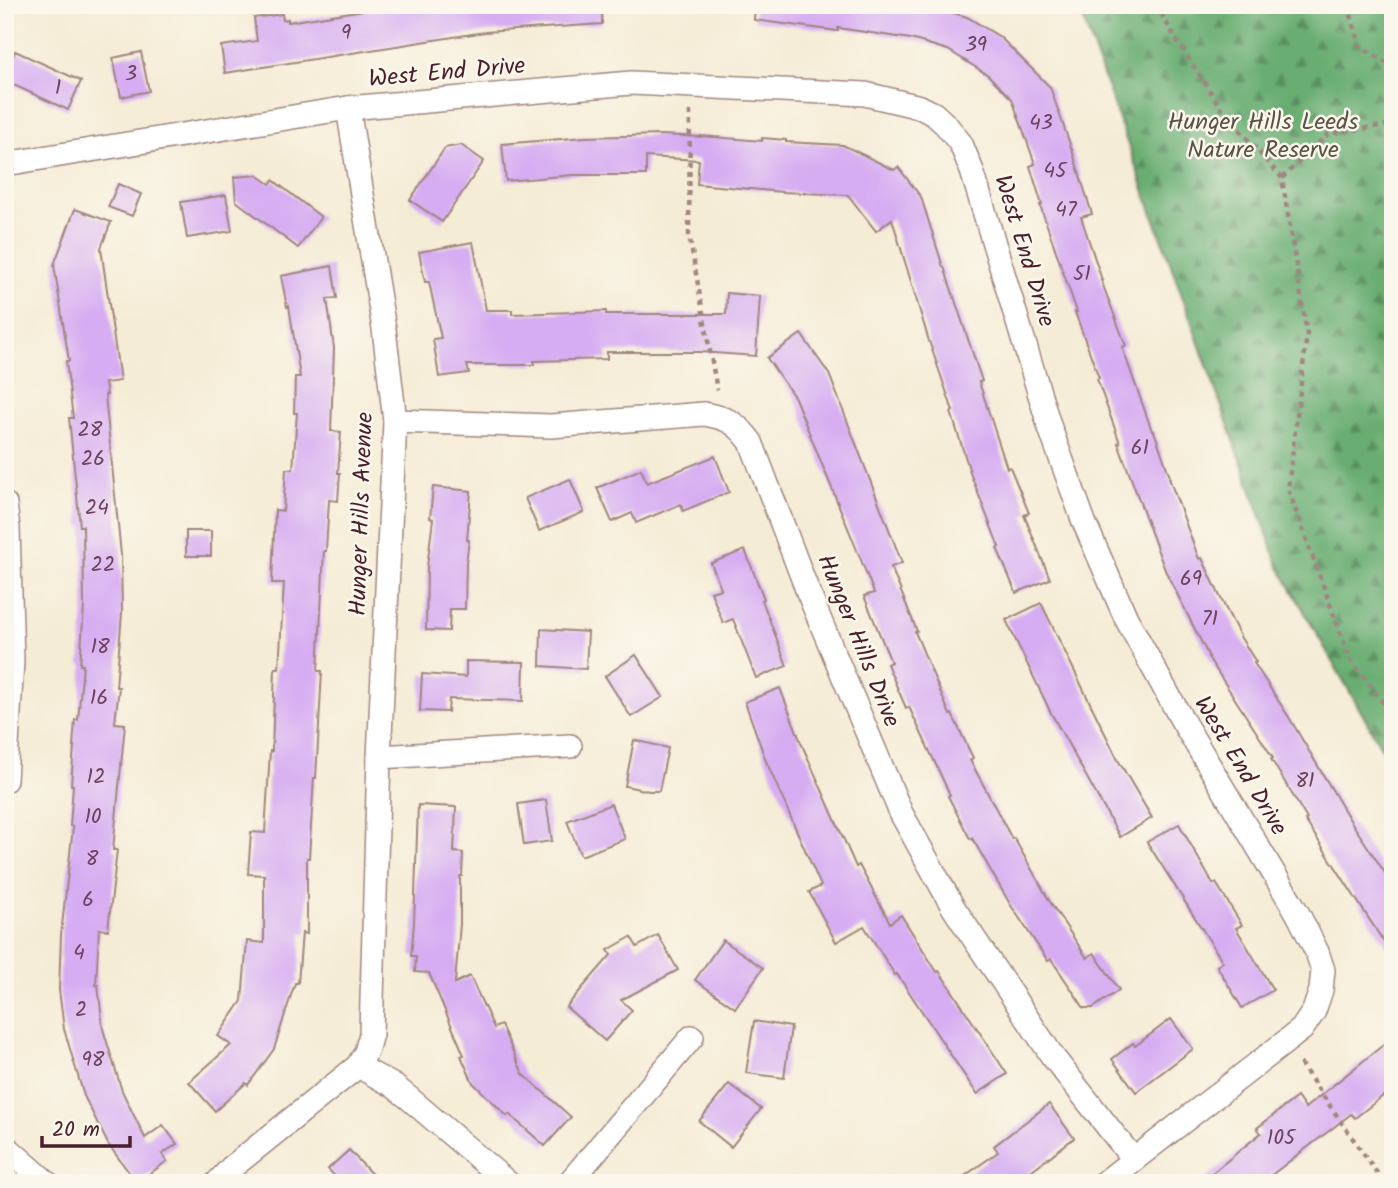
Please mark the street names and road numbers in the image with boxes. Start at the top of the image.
street label: West End Drive [367,47,527,99]
street label: West End Drive [982,170,1066,332]
street label: Hunger Hills Avenue [339,411,385,617]
street label: Hunger Hills Drive [806,549,911,734]
street label: West End Drive [1183,689,1297,844]

